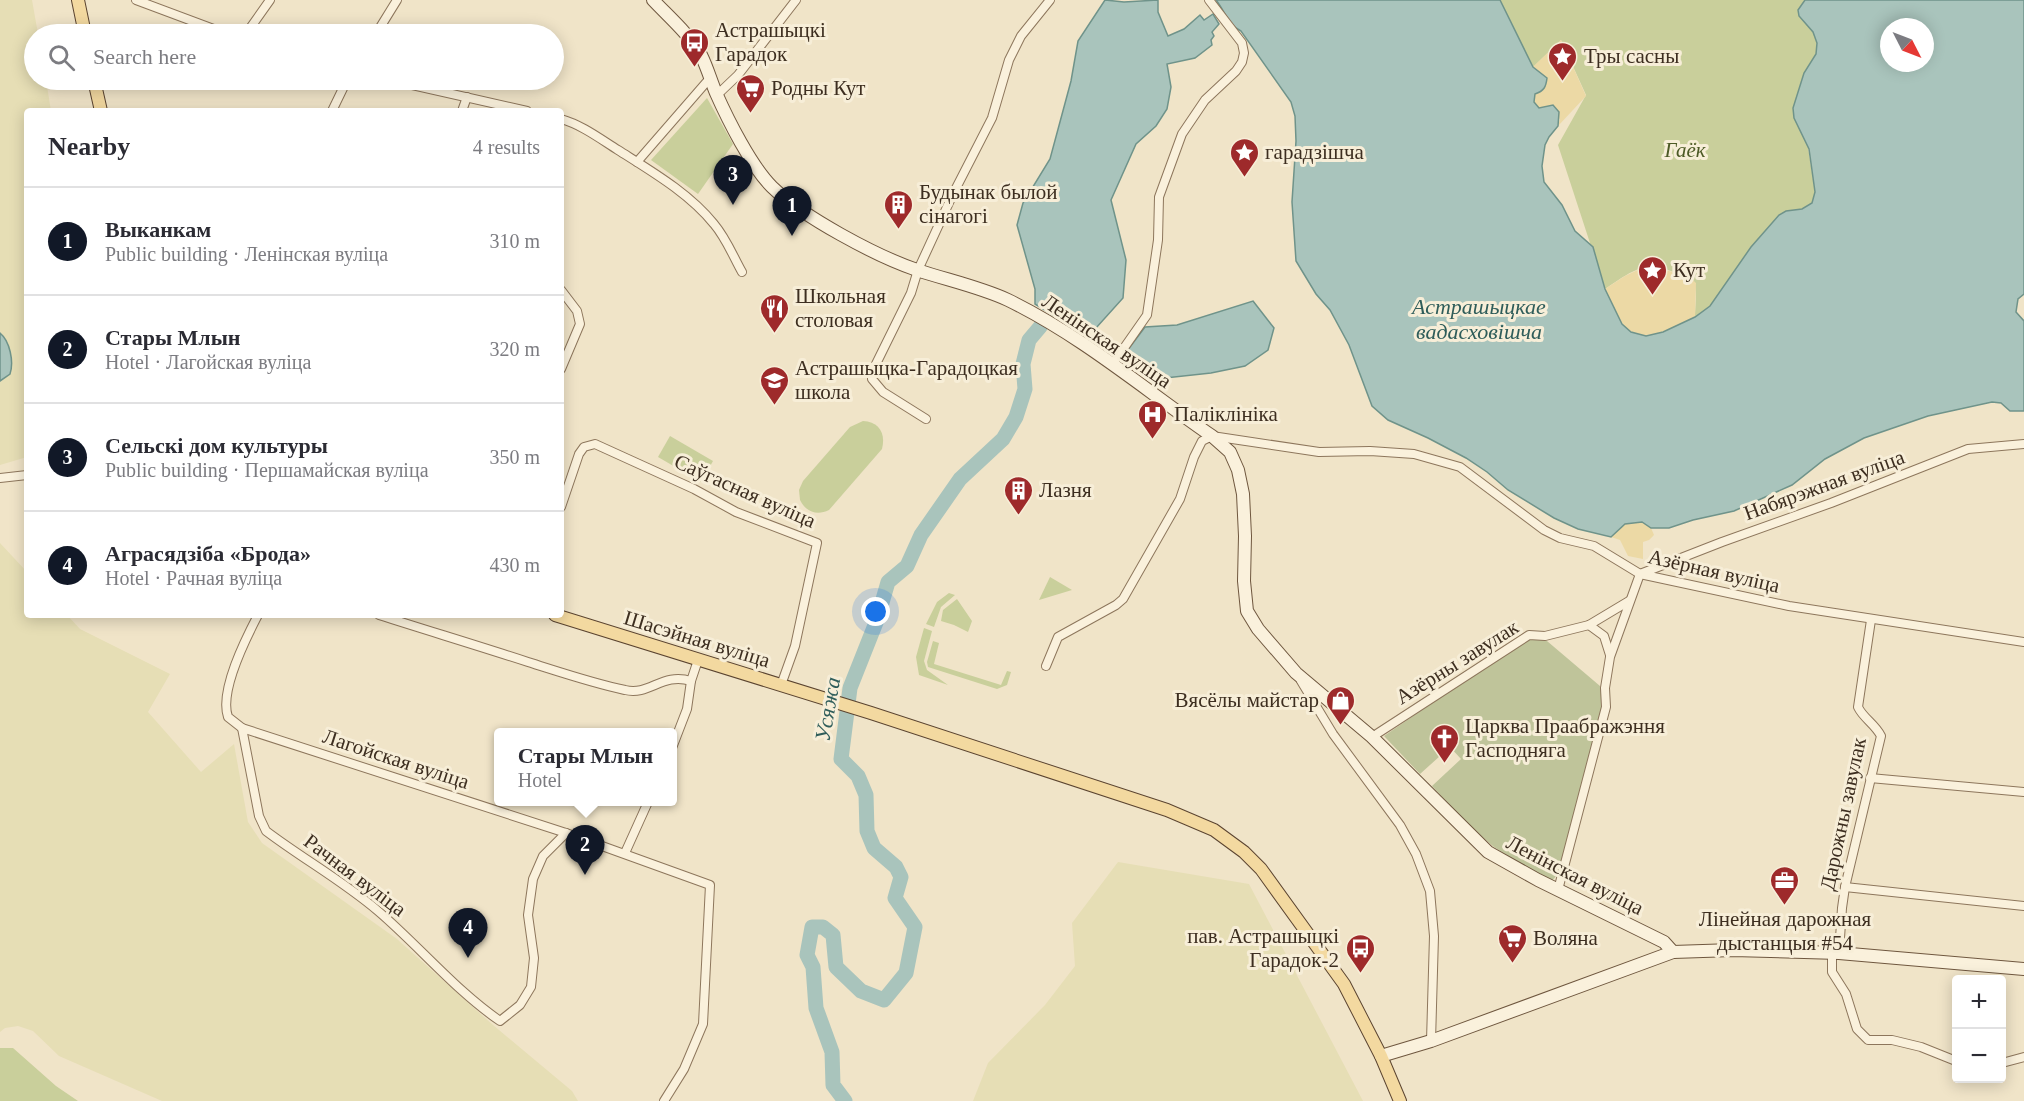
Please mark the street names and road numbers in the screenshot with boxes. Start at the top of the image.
street label: Ленінская вуліца [1038,289,1177,393]
street label: Набярэжная вуліца [1740,445,1908,525]
street label: Саўгасная вуліца [671,449,820,533]
street label: Азёрная вуліца [1646,544,1783,598]
street label: Шасэйная вуліца [621,605,774,673]
street label: Азёрны завулак [1391,614,1524,709]
street label: Лагойская вуліца [320,724,473,794]
street label: Дарожны завулак [1815,735,1871,893]
street label: Рачная вуліца [299,829,411,922]
street label: Ленінская вуліца [1502,830,1648,920]

